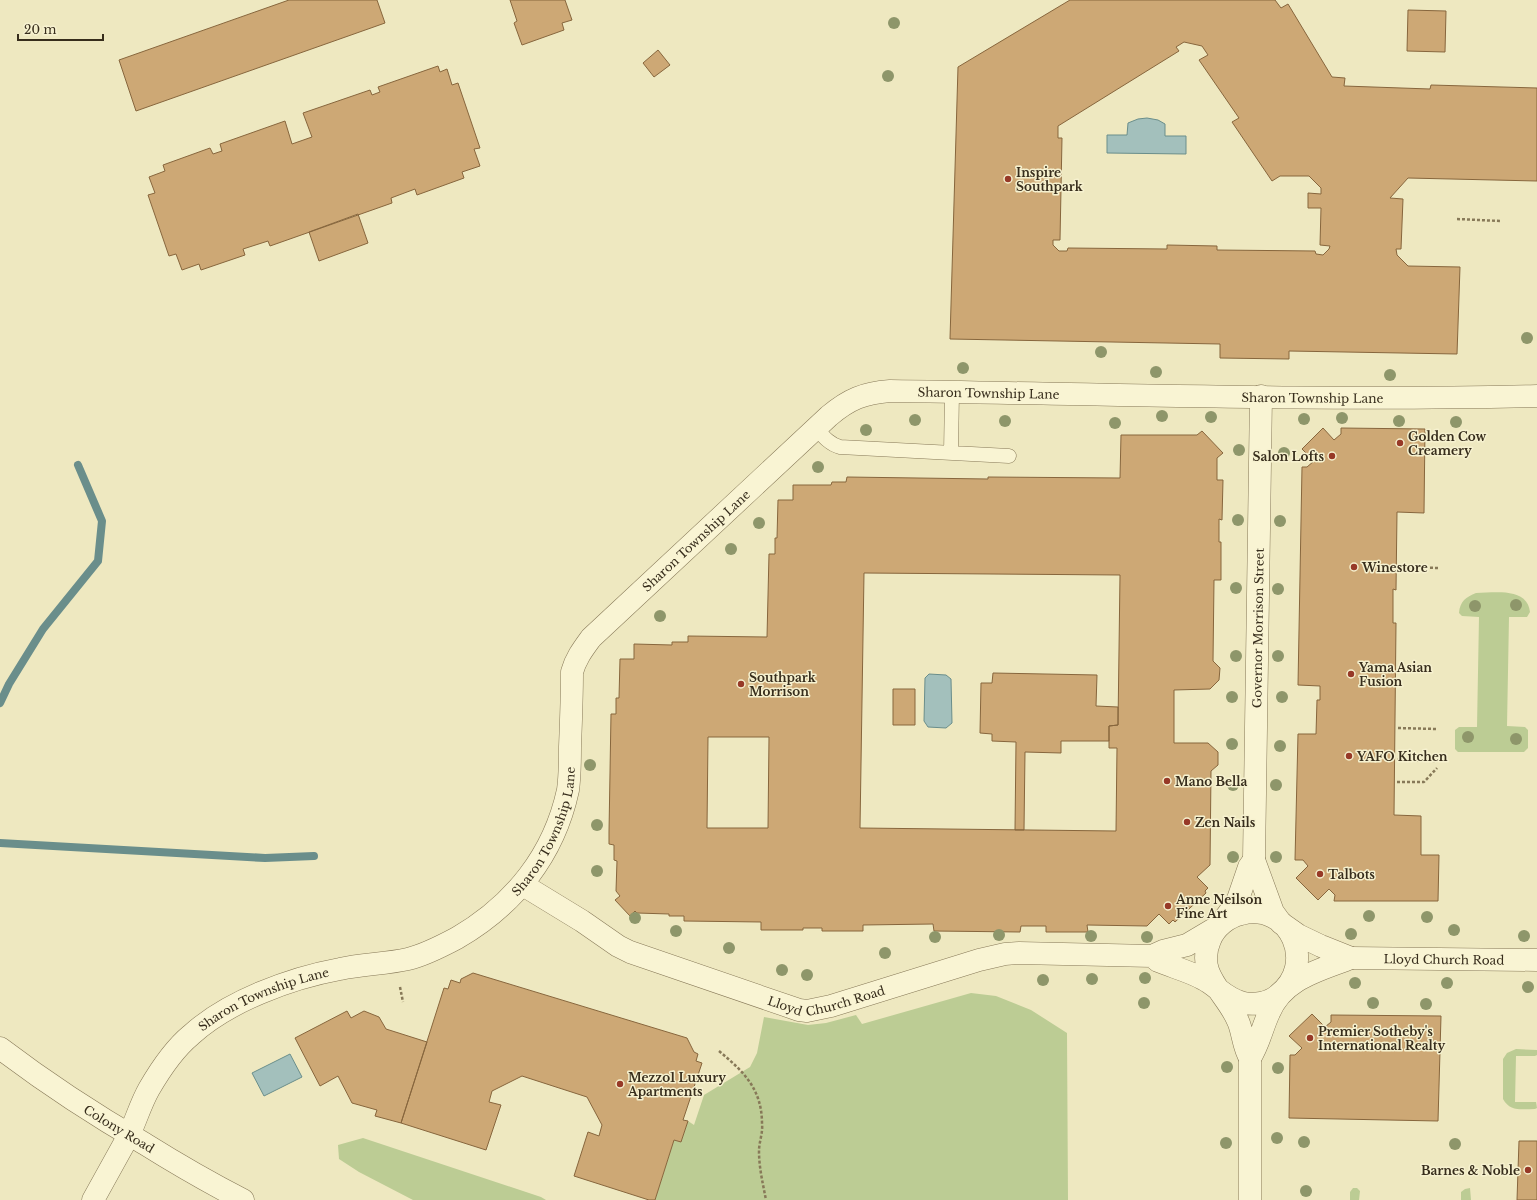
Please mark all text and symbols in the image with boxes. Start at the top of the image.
scale bar [18,16,103,42]
text: 20 m [24,22,56,37]
place label: Inspire Southpark [1016,165,1084,194]
marker: Inspire Southpark [1003,174,1013,184]
street label: Sharon Township Lane [917,384,1060,401]
street label: Sharon Township Lane [1241,389,1383,405]
place label: Golden Cow Creamery [1408,429,1486,458]
marker: Golden Cow Creamery [1395,438,1405,448]
place label: Salon Lofts [1253,449,1324,464]
marker: Salon Lofts [1327,451,1337,461]
street label: Sharon Township Lane [639,486,753,594]
street label: Governor Morrison Street [1249,547,1266,708]
place label: Winestore [1361,560,1428,575]
marker: Winestore [1349,562,1359,572]
place label: Yama Asian Fusion [1358,660,1432,689]
marker: Yama Asian Fusion [1346,669,1356,679]
place label: Southpark Morrison [749,670,817,699]
marker: Southpark Morrison [736,679,746,689]
place label: YAFO Kitchen [1356,749,1448,764]
marker: YAFO Kitchen [1344,751,1354,761]
street label: Sharon Township Lane [508,766,577,899]
place label: Mano Bella [1175,774,1248,789]
marker: Mano Bella [1162,776,1172,786]
place label: Zen Nails [1195,815,1256,830]
marker: Zen Nails [1182,817,1192,827]
place label: Talbots [1328,867,1375,882]
marker: Talbots [1315,869,1325,879]
place label: Anne Neilson Fine Art [1175,892,1262,921]
marker: Anne Neilson Fine Art [1163,901,1173,911]
street label: Lloyd Church Road [1383,951,1505,967]
street label: Sharon Township Lane [195,964,330,1034]
street label: Lloyd Church Road [766,982,887,1019]
place label: Premier Sotheby's International Realty [1318,1024,1445,1053]
marker: Premier Sotheby's International Realty [1305,1033,1315,1043]
place label: Mezzo1 Luxury Apartments [627,1070,726,1099]
marker: Mezzo1 Luxury Apartments [615,1079,625,1089]
street label: Colony Road [81,1101,157,1156]
place label: Barnes & Noble [1421,1163,1520,1178]
marker: Barnes & Noble [1523,1165,1533,1175]

